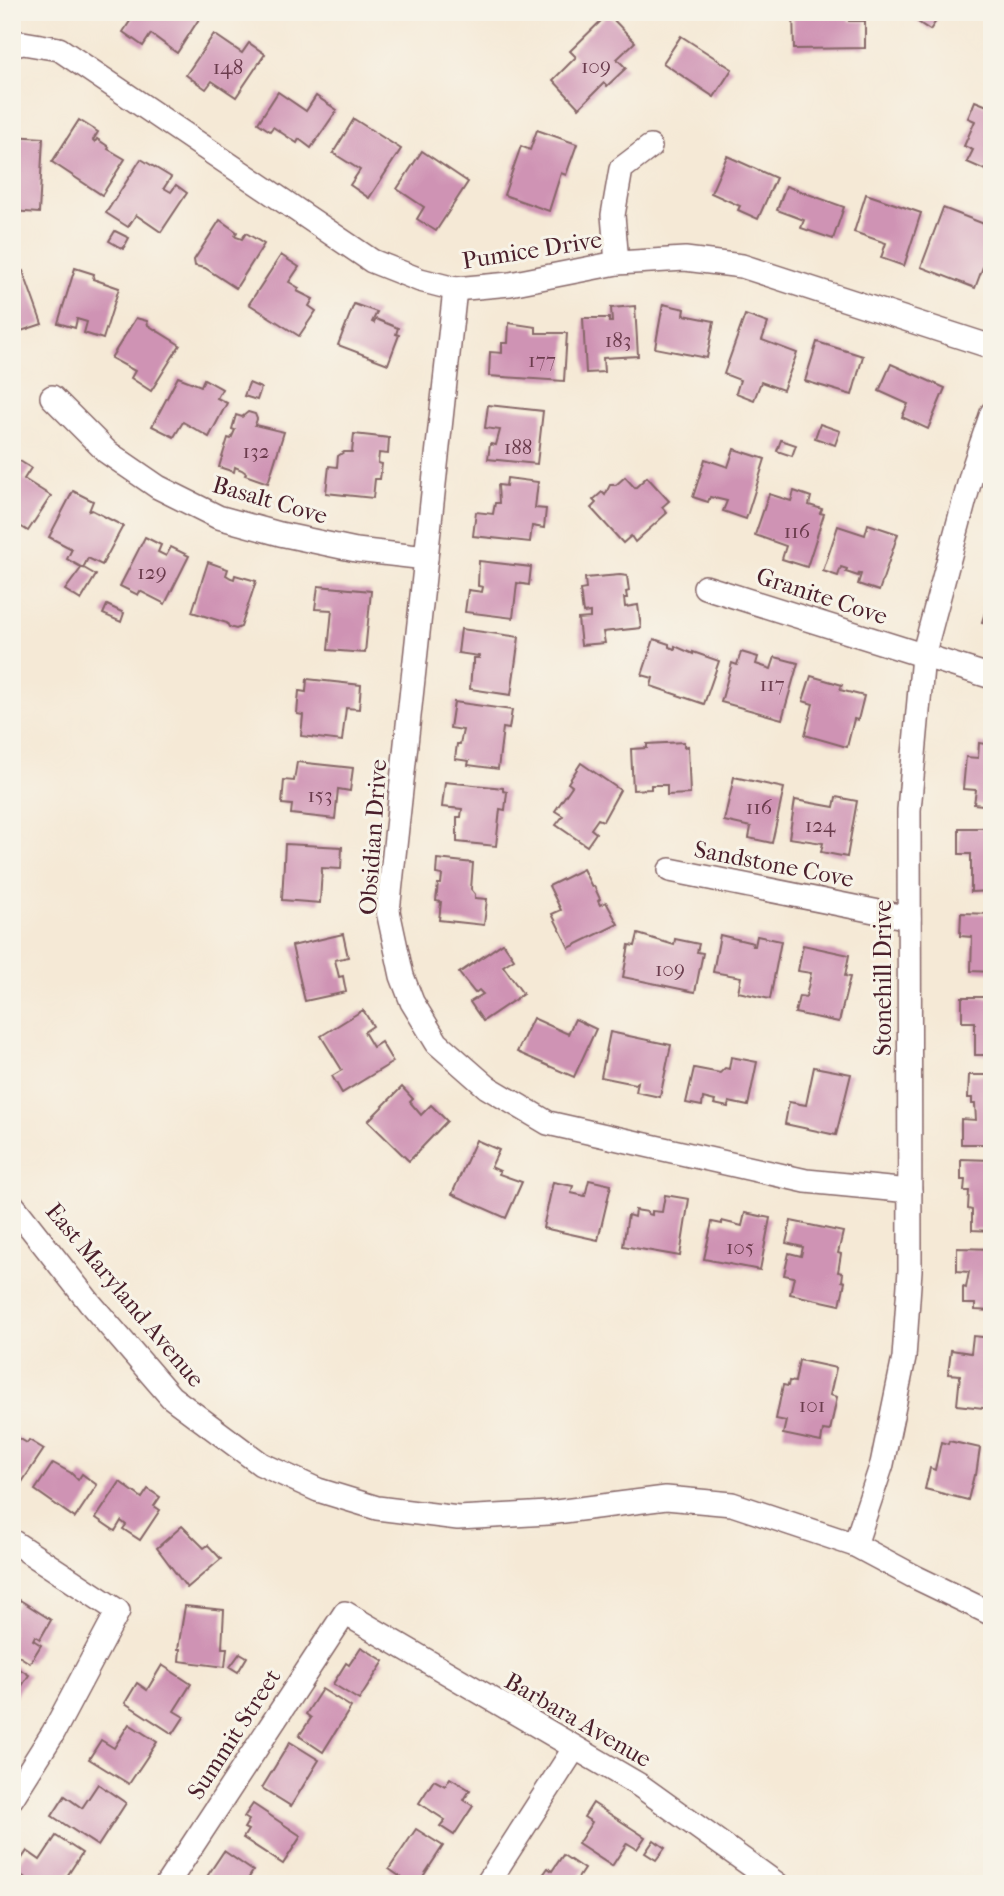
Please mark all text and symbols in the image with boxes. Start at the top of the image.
house number: 109 [581,54,611,78]
house number: 148 [213,55,243,79]
street label: Pumice Drive [460,225,604,275]
house number: 183 [605,328,631,352]
house number: 177 [528,348,556,372]
house number: 188 [504,435,532,459]
house number: 132 [243,439,270,463]
street label: Basalt Cove [209,470,331,530]
house number: 116 [784,519,811,543]
house number: 129 [137,560,167,584]
street label: Granite Cove [753,562,891,630]
house number: 117 [759,672,785,696]
street label: Obsidian Drive [354,758,392,916]
house number: 153 [307,783,333,807]
house number: 116 [746,795,773,819]
house number: 124 [805,813,836,837]
street label: Sandstone Cove [692,835,856,893]
street label: Stonehill Drive [869,900,897,1056]
house number: 109 [655,957,685,981]
street label: East Maryland Avenue [40,1197,210,1393]
house number: 105 [726,1235,754,1259]
house number: 101 [799,1393,825,1417]
street label: Summit Street [181,1663,287,1804]
street label: Barbara Avenue [500,1667,656,1773]

